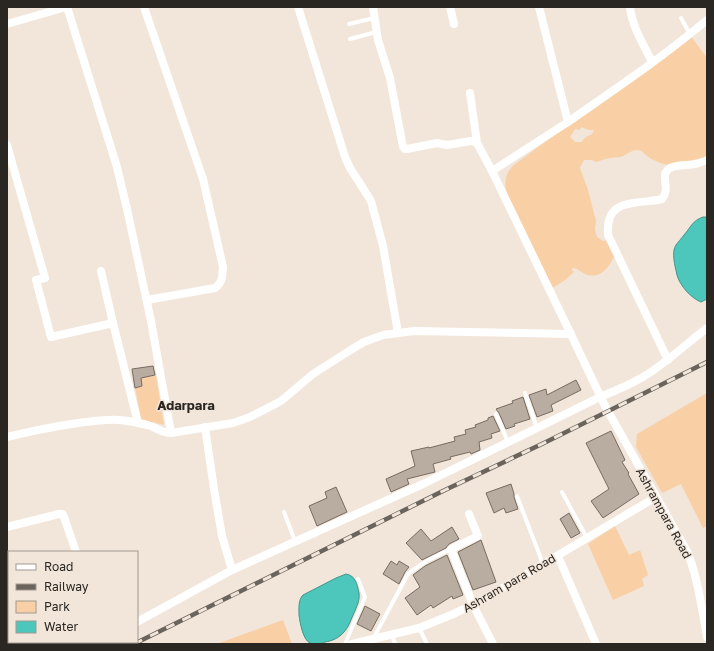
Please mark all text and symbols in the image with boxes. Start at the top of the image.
district label: Adarpara [157,397,215,413]
street label: Ashrampara Road [633,465,695,561]
street label: Ashram para Road [460,550,558,616]
legend [8,551,138,643]
text: Road [44,559,73,574]
text: Railway [44,579,89,594]
text: Park [44,599,70,614]
text: Water [44,619,78,634]

